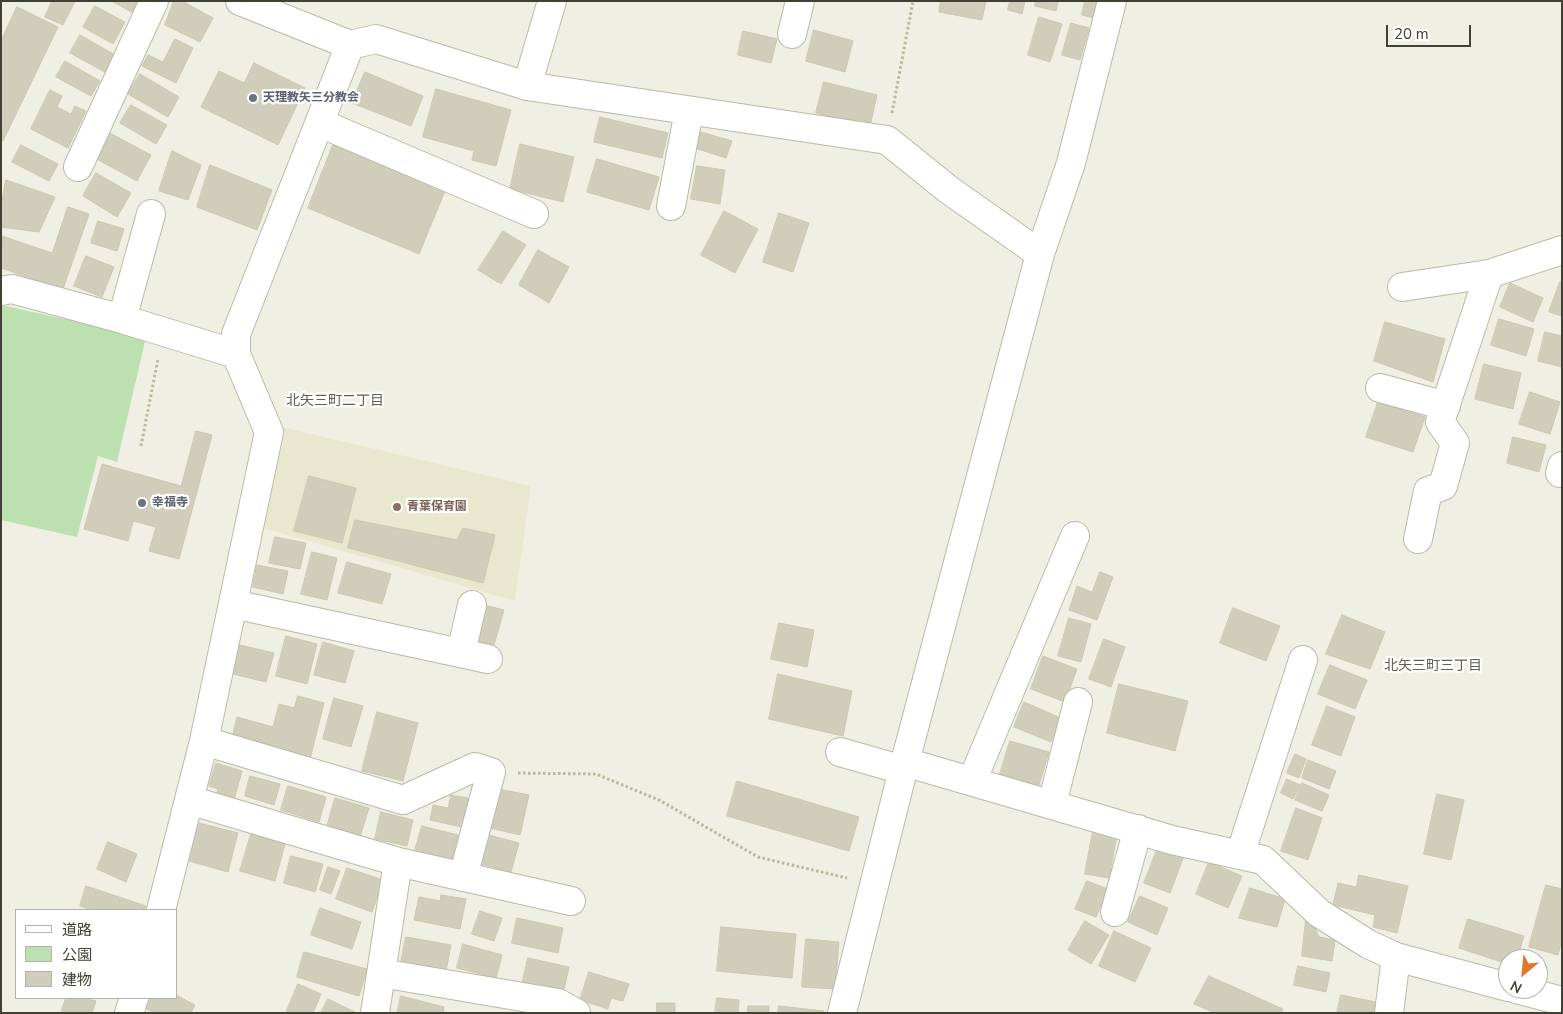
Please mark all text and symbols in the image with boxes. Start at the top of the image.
scale bar [1388,15,1473,47]
text: 20 m [1394,24,1429,44]
place label: 天理教矢三分教会 [263,91,359,105]
marker: 天理教矢三分教会 [247,92,259,104]
district label: 北矢三町二丁目 [286,394,384,410]
place label: 幸福寺 [152,496,188,510]
marker: 幸福寺 [136,497,148,509]
place label: 青葉保育園 [407,500,467,514]
marker: 青葉保育園 [391,501,403,513]
district label: 北矢三町三丁目 [1384,659,1482,675]
legend [15,909,178,999]
text: 道路 [62,920,92,940]
text: 公園 [62,945,92,965]
north arrow [1498,949,1548,999]
text: 建物 [62,970,92,990]
text: N [1507,976,1525,998]

